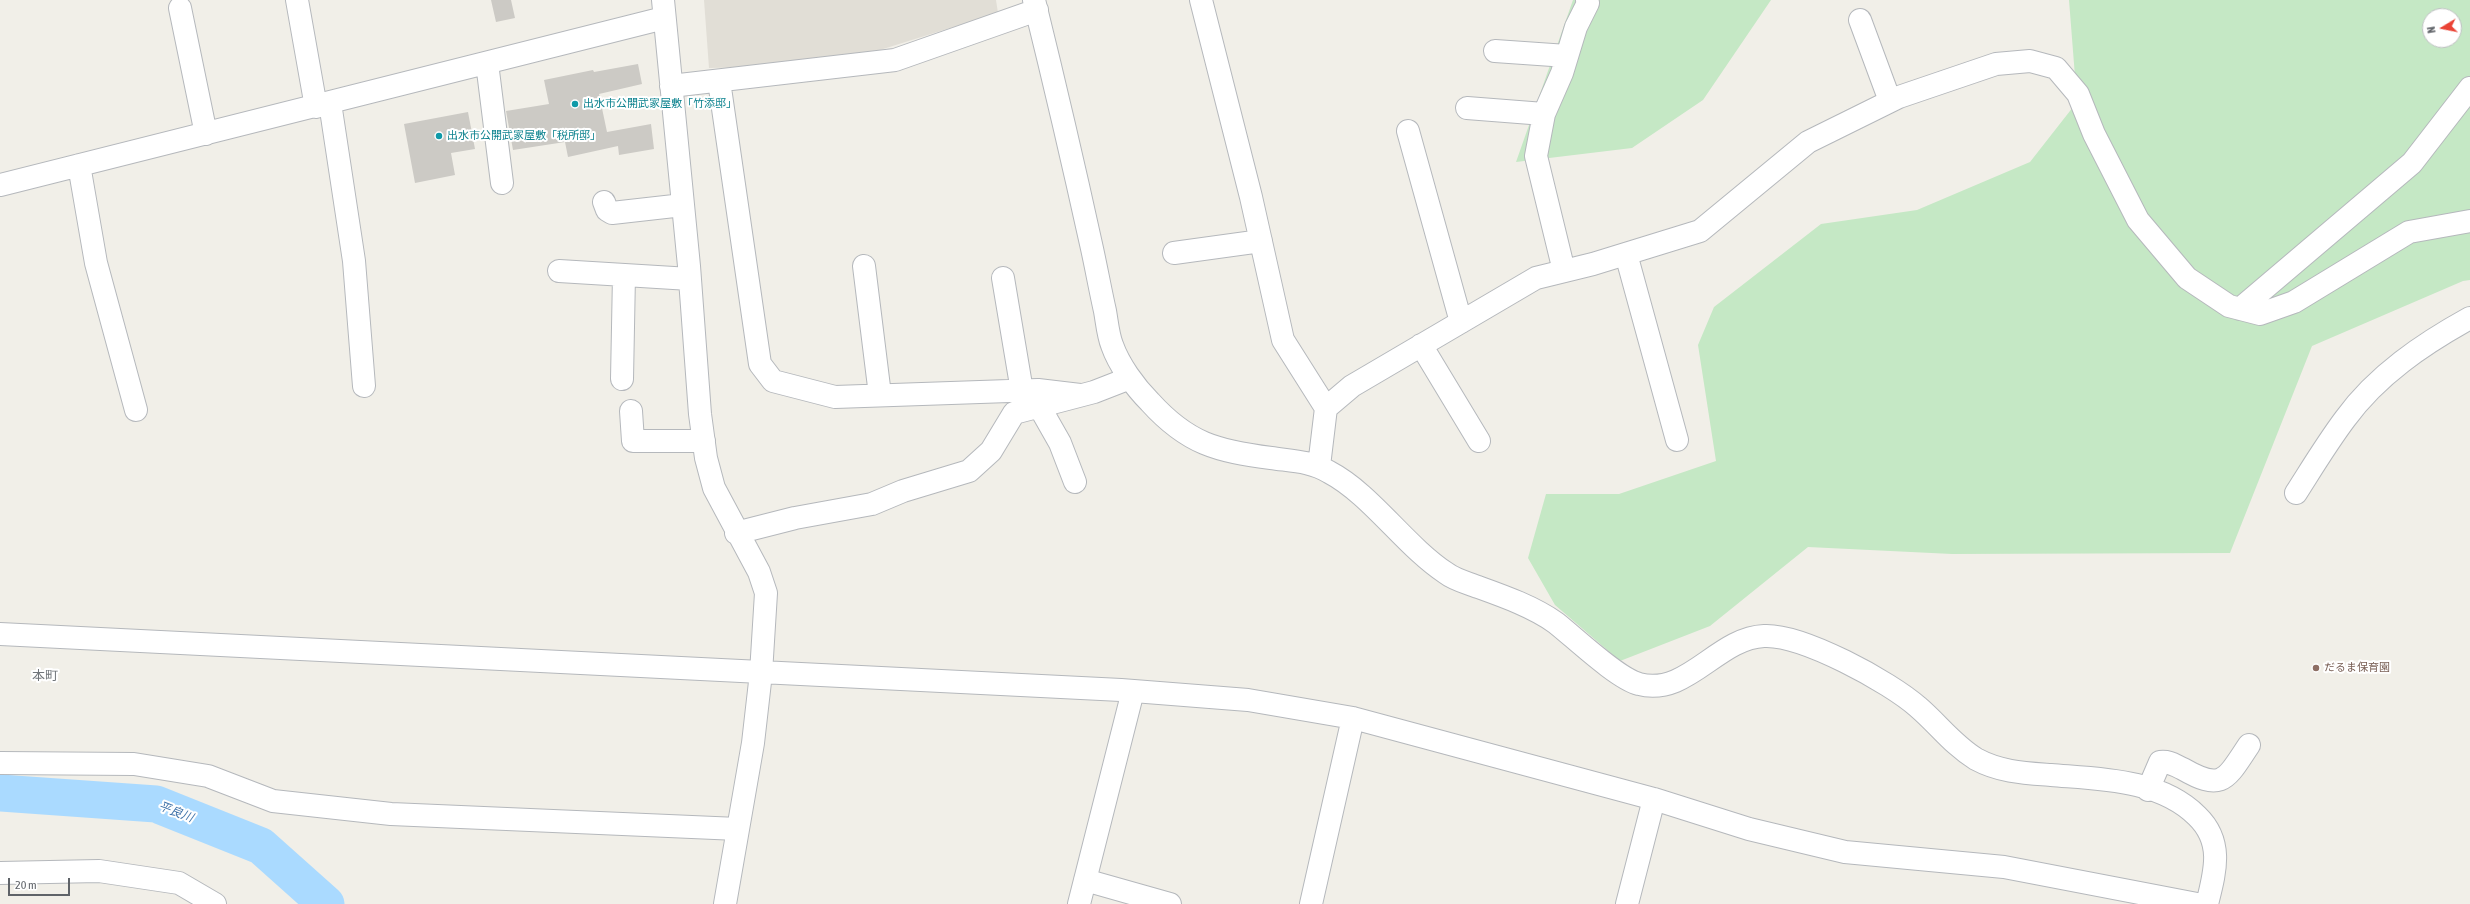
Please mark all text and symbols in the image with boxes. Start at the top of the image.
north arrow [2422,8,2462,48]
text: N [2425,26,2438,34]
place label: 出水市公開武家屋敷「竹添邸」 [583,97,737,111]
marker: 出水市公開武家屋敷「竹添邸」 [570,99,580,109]
place label: 出水市公開武家屋敷「税所邸」 [447,129,601,143]
marker: 出水市公開武家屋敷「税所邸」 [434,131,444,141]
place label: だるま保育園 [2324,661,2390,675]
marker: だるま保育園 [2311,663,2321,673]
district label: 本町 [32,668,58,684]
water label: 平良川 [157,799,195,825]
scale bar [10,870,72,896]
text: 20 m [15,878,37,892]

